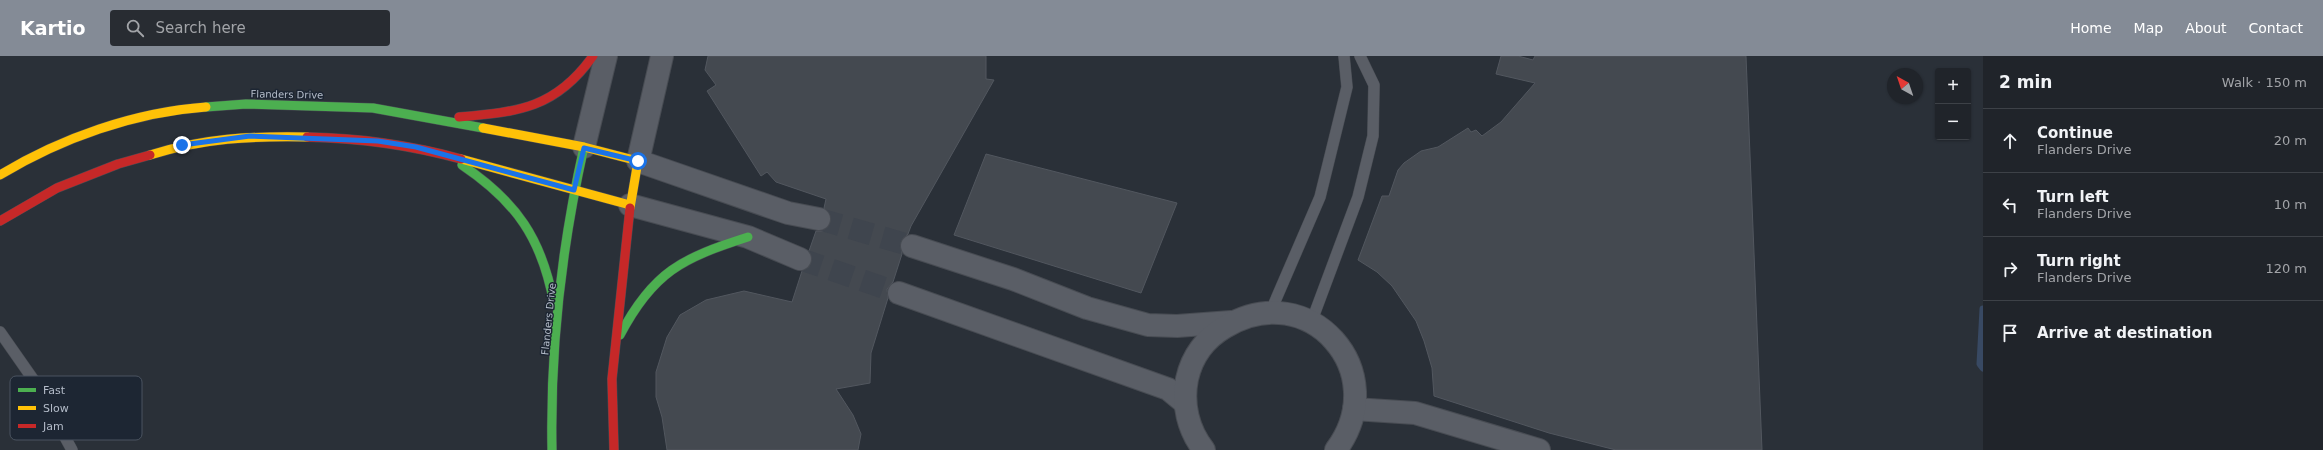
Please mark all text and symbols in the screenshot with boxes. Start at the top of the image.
search box [110,10,390,46]
text: Kartio [20,17,86,39]
icon: search [124,17,146,39]
text: Search here [156,19,246,37]
text: Home [2070,20,2112,36]
text: Map [2134,20,2163,36]
text: About [2185,20,2227,36]
text: Contact [2249,20,2303,36]
north arrow [1887,68,1923,104]
map controls [1935,68,1971,140]
button: + [1935,68,1971,104]
text: 2 min [1999,72,2052,92]
text: Walk · 150 m [2222,75,2307,90]
street label: Flanders Drive [251,88,323,101]
button: − [1935,104,1971,140]
text: Continue [2037,124,2113,142]
icon: ahead [1999,130,2021,152]
text: 20 m [2274,133,2307,148]
route end [173,136,191,154]
text: Flanders Drive [2037,142,2131,157]
route start [629,152,647,170]
text: Turn left [2037,188,2109,206]
icon: left [1999,194,2021,216]
text: 10 m [2274,197,2307,212]
text: Flanders Drive [2037,206,2131,221]
text: Turn right [2037,252,2121,270]
icon: right [1999,258,2021,280]
text: 120 m [2265,261,2307,276]
text: Flanders Drive [2037,270,2131,285]
street label: Flanders Drive [539,282,558,356]
icon: arrive [1999,322,2021,344]
text: Arrive at destination [2037,324,2212,342]
legend [10,376,142,440]
text: Fast [43,384,66,397]
text: Slow [43,402,69,415]
text: Jam [42,420,64,433]

